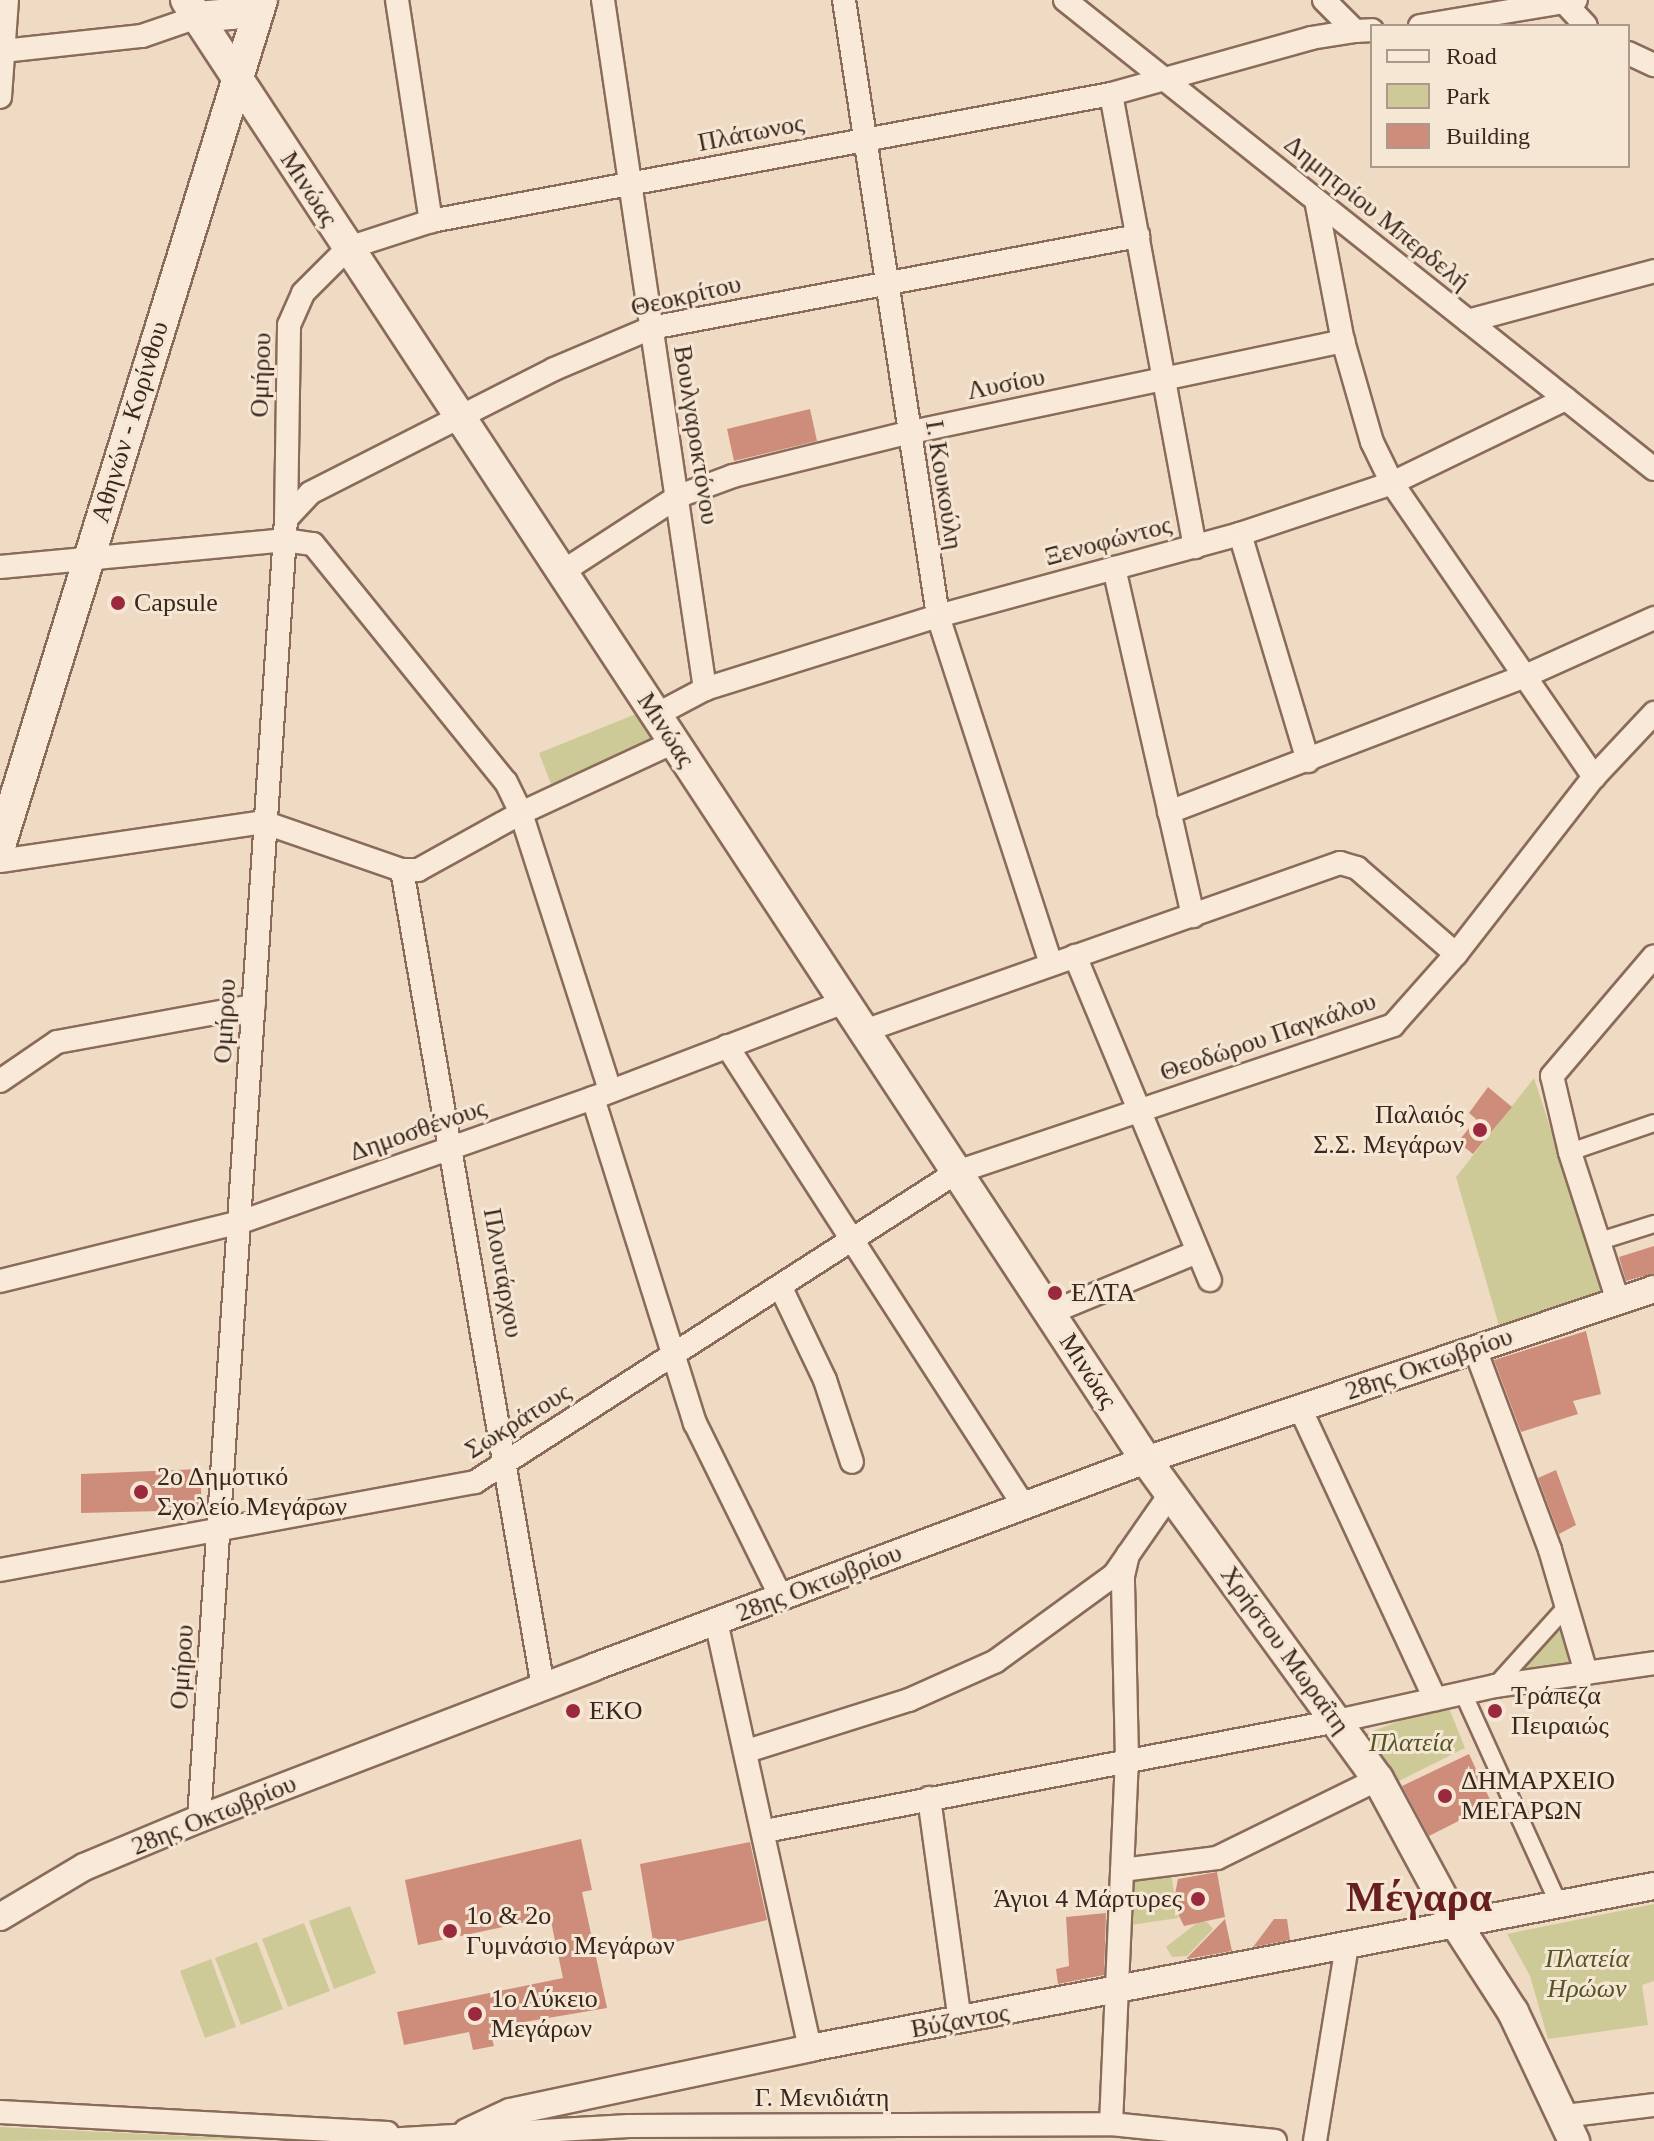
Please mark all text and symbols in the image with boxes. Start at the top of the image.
legend [1370,24,1630,168]
text: Road [1446,43,1497,69]
text: Park [1446,83,1490,109]
street label: Πλάτωνος [695,107,807,159]
text: Building [1446,123,1530,149]
street label: Δημητρίου Μπερδελή [1278,129,1476,297]
street label: Μινώας [273,146,345,232]
street label: Θεοκρίτου [628,268,744,324]
street label: Αθηνών - Κορίνθου [85,318,175,526]
street label: Ομήρου [244,332,278,418]
street label: Βουλγαροκτόνου [666,343,726,527]
street label: Λυσίου [964,361,1048,407]
street label: Ι. Κουκούλη [918,418,970,552]
street label: Ξενοφώντος [1041,509,1175,573]
place label: Capsule [134,587,218,619]
marker: Capsule [109,594,127,612]
street label: Μινώας [630,687,702,773]
street label: Ομήρου [207,978,243,1064]
street label: Θεοδώρου Παγκάλου [1156,985,1380,1089]
street label: Δημοσθένους [346,1092,490,1168]
place label: Παλαιός Σ.Σ. Μεγάρων [1313,1099,1464,1160]
marker: Παλαιός Σ.Σ. Μεγάρων [1471,1121,1489,1139]
street label: Πλουτάρχου [476,1206,530,1340]
place label: ΕΛΤΑ [1071,1277,1135,1309]
marker: ΕΛΤΑ [1046,1284,1064,1302]
street label: 28ης Οκτωβρίου [1341,1321,1517,1407]
street label: Μινώας [1052,1328,1124,1414]
street label: Σωκράτους [459,1376,577,1466]
place label: 2ο Δημοτικό Σχολείο Μεγάρων [157,1461,347,1522]
marker: 2ο Δημοτικό Σχολείο Μεγάρων [132,1483,150,1501]
street label: 28ης Οκτωβρίου [732,1537,906,1629]
street label: Χρήστου Μωραΐτη [1214,1560,1356,1740]
street label: Ομήρου [163,1623,201,1711]
place label: Τράπεζα Πειραιώς [1511,1680,1609,1742]
place label: EKO [589,1695,642,1727]
marker: EKO [564,1702,582,1720]
marker: Τράπεζα Πειραιώς [1486,1702,1504,1720]
park label: Πλατεία [1369,1727,1453,1759]
place label: ΔΗΜΑΡΧΕΙΟ ΜΕΓΑΡΩΝ [1461,1765,1615,1826]
street label: 28ης Οκτωβρίου [127,1768,301,1862]
marker: ΔΗΜΑΡΧΕΙΟ ΜΕΓΑΡΩΝ [1436,1787,1454,1805]
district label: Μέγαρα [1346,1872,1492,1922]
place label: Άγιοι 4 Μάρτυρες [993,1883,1182,1915]
marker: Άγιοι 4 Μάρτυρες [1189,1890,1207,1908]
place label: 1ο & 2ο Γυμνάσιο Μεγάρων [466,1900,675,1962]
marker: 1ο & 2ο Γυμνάσιο Μεγάρων [441,1922,459,1940]
park label: Πλατεία Ηρώων [1545,1943,1629,2004]
place label: 1ο Λύκειο Μεγάρων [491,1983,599,2044]
street label: Βύζαντος [908,1997,1012,2045]
marker: 1ο Λύκειο Μεγάρων [466,2005,484,2023]
street label: Γ. Μενιδιάτη [755,2082,889,2114]

